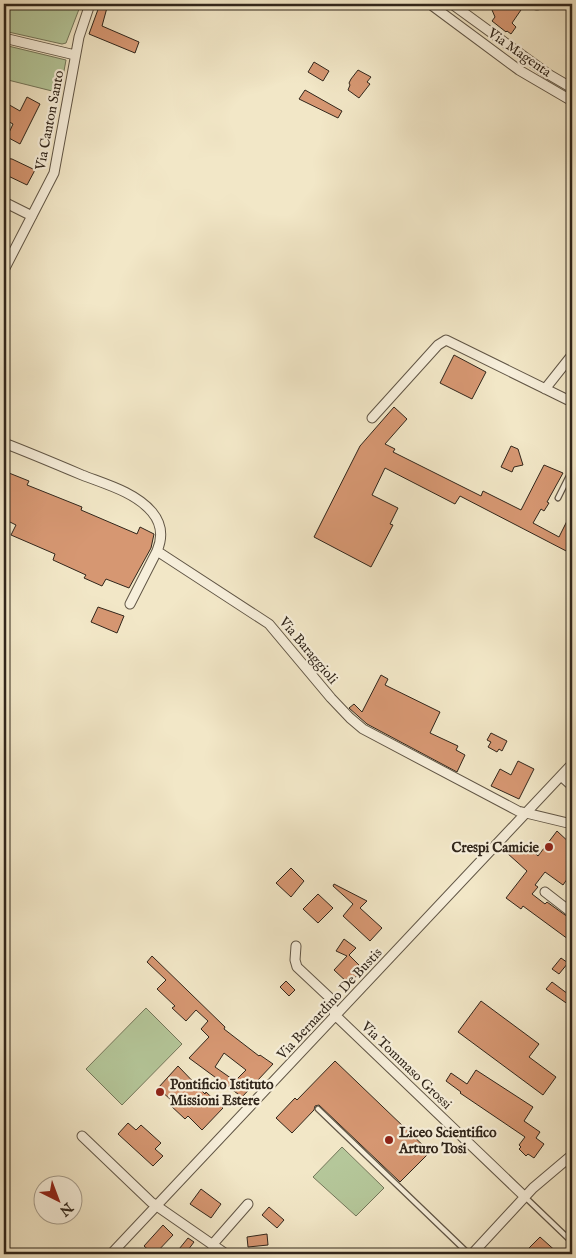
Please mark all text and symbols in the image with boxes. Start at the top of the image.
street label: Via Magenta [483,24,555,82]
street label: Via Canton Santo [31,68,69,173]
street label: Via Baraggioli [274,613,342,688]
place label: Crespi Camicie [452,839,540,857]
marker: Crespi Camicie [543,841,555,853]
street label: Via Bernardino De Bustis [273,944,386,1064]
street label: Via Tommaso Grossi [356,1017,456,1114]
place label: Pontificio Istituto Missioni Estere [170,1076,274,1110]
marker: Pontificio Istituto Missioni Estere [154,1086,166,1098]
place label: Liceo Scientifico Arturo Tosi [398,1124,497,1158]
marker: Liceo Scientifico Arturo Tosi [383,1134,395,1146]
north arrow [32,1176,82,1226]
text: N [56,1198,77,1220]

